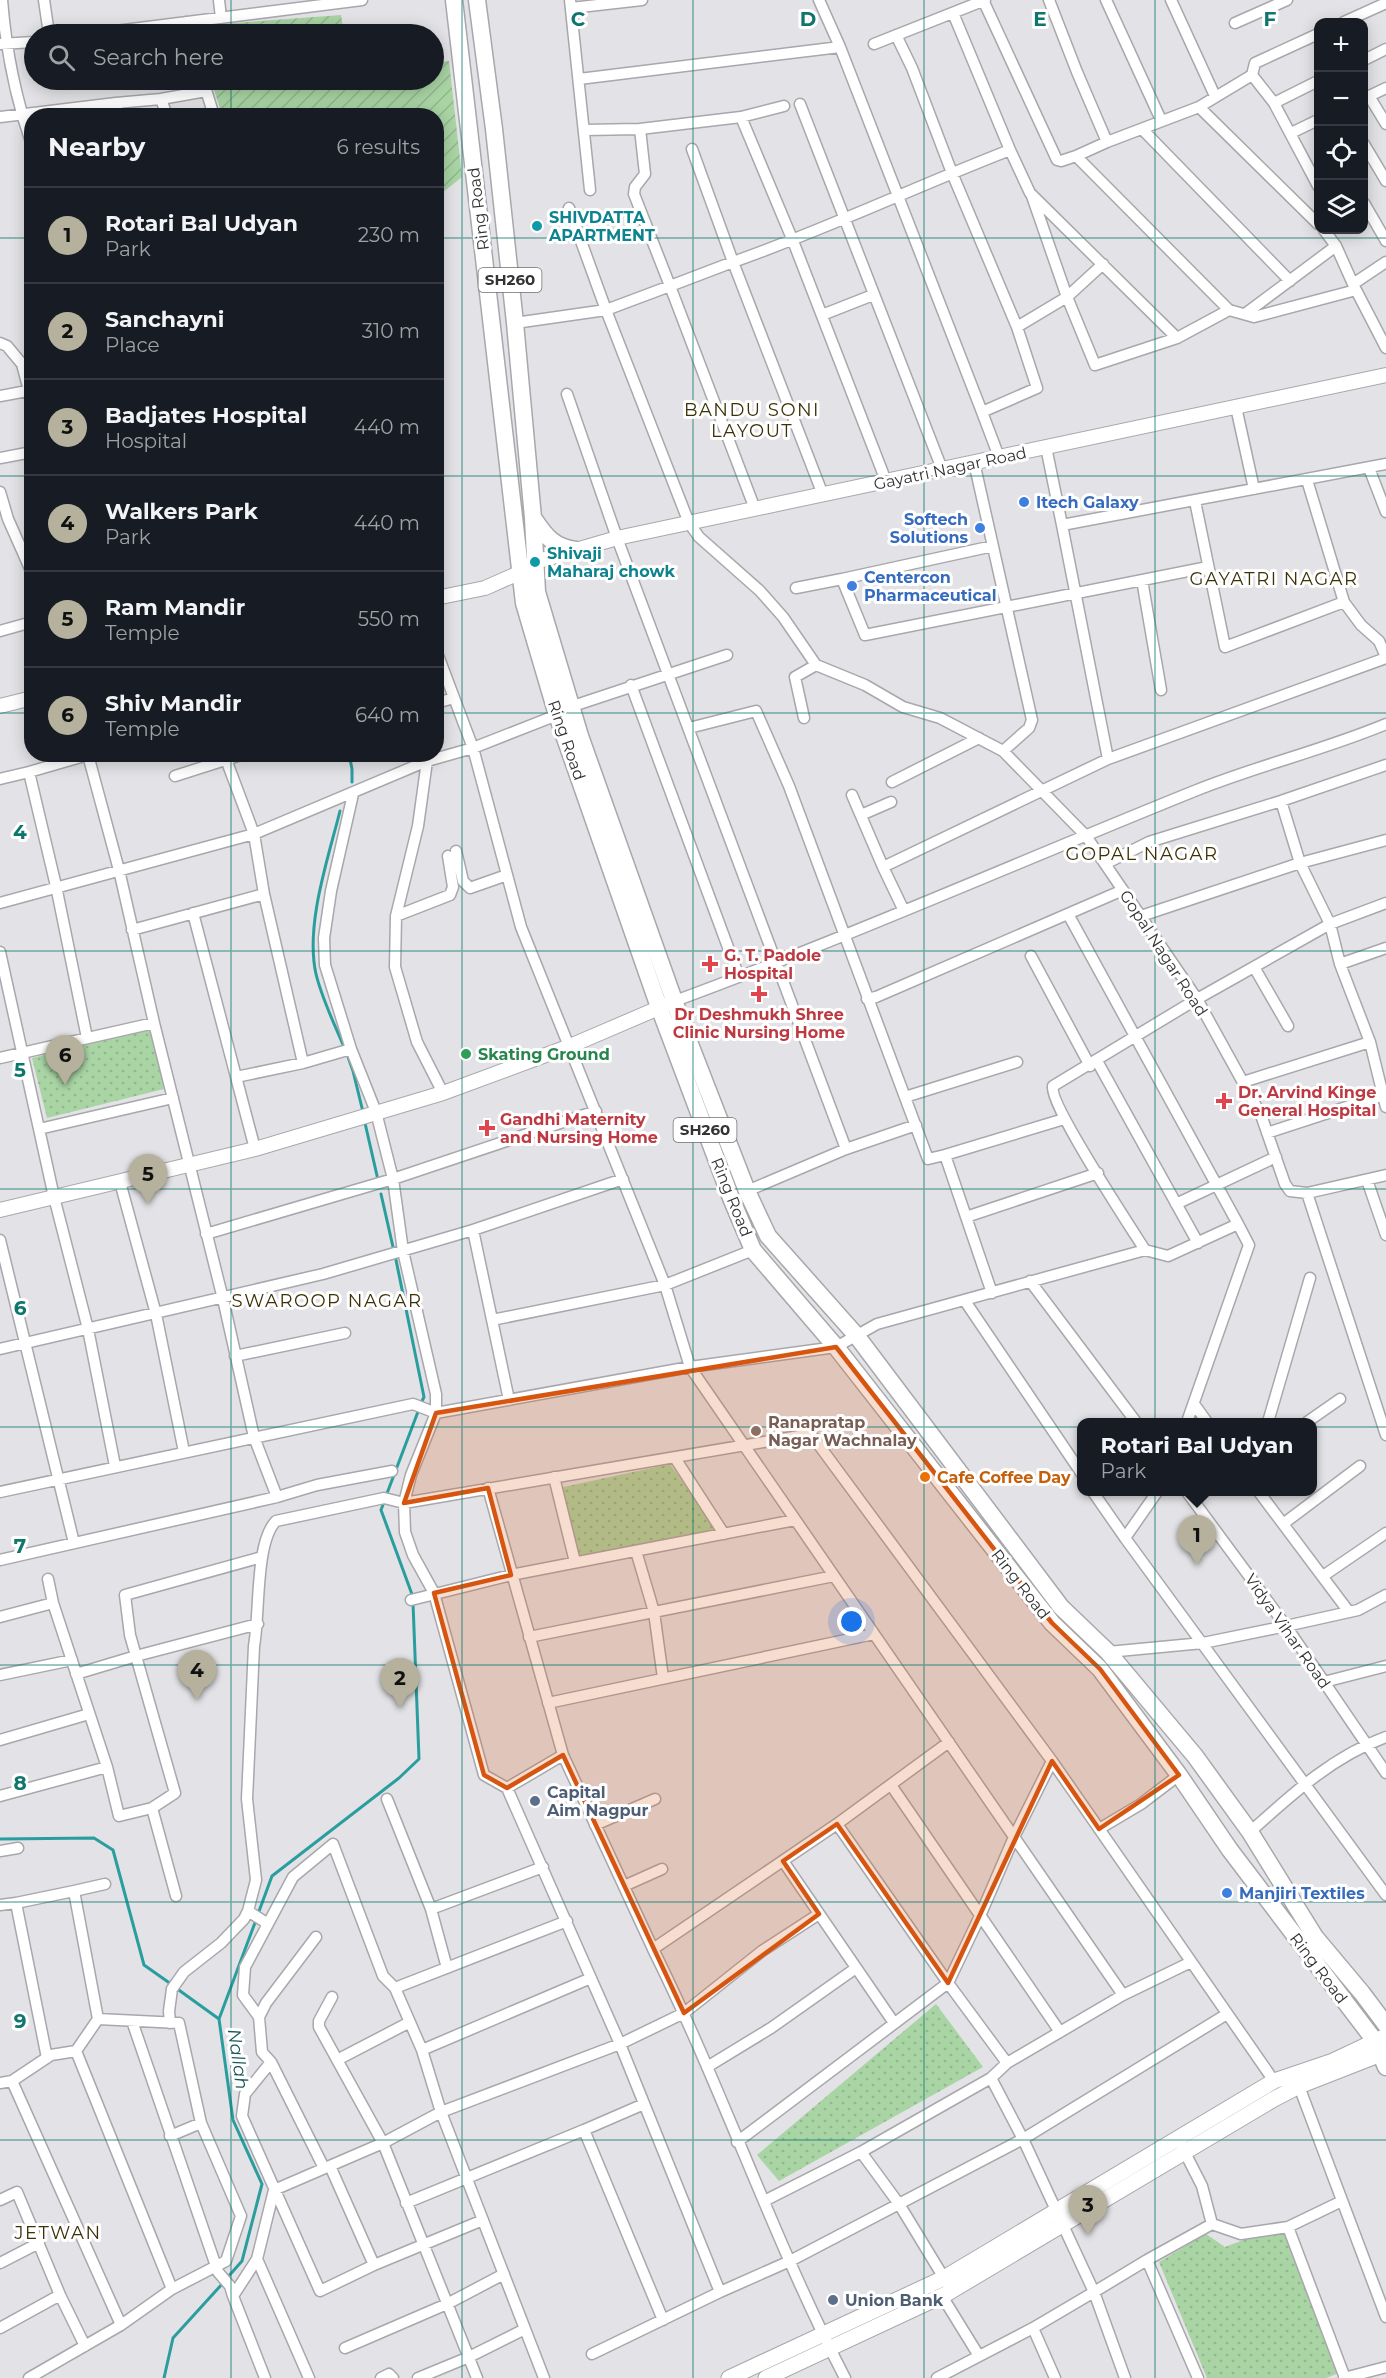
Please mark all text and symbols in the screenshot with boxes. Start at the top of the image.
text: C [571,7,586,31]
text: D [800,7,816,31]
text: E [1033,7,1047,31]
text: F [1264,7,1277,31]
map controls [1314,18,1368,234]
button: + [1314,18,1368,72]
search box [24,24,444,90]
icon: search [45,41,78,74]
text: Search here [93,44,224,71]
button: − [1314,72,1368,126]
button: locate [1314,126,1368,180]
text: Nearby [48,131,145,163]
text: 6 results [336,135,420,159]
street label: Ring Road [464,166,493,252]
button: layers [1314,180,1368,234]
place label: SHIVDATTA APARTMENT [548,208,655,245]
text: Rotari Bal Udyan [105,210,298,237]
marker: SHIVDATTA APARTMENT [530,219,544,233]
text: 1 [64,223,71,247]
text: 230 m [358,223,420,247]
text: Park [105,237,151,261]
road number: SH260 [478,268,542,292]
text: Sanchayni [105,306,224,333]
text: 2 [62,319,73,343]
text: 310 m [362,319,420,343]
text: Place [105,333,160,357]
district label: BANDU SONI LAYOUT [684,399,820,442]
text: Badjates Hospital [105,402,307,429]
text: 3 [62,415,73,439]
text: 440 m [354,415,420,439]
text: Hospital [105,429,187,453]
street label: Gayatri Nagar Road [872,443,1028,494]
place label: Itech Galaxy [1036,493,1139,512]
marker: Itech Galaxy [1017,495,1031,509]
text: Walkers Park [105,498,258,525]
place label: Softech Solutions [890,510,968,547]
text: 4 [61,511,74,535]
text: 440 m [354,511,420,535]
marker: Softech Solutions [973,521,987,535]
text: Park [105,525,151,549]
place label: Shivaji Maharaj chowk [547,544,675,581]
marker: Shivaji Maharaj chowk [528,555,542,569]
place label: Centercon Pharmaceutical [864,568,997,605]
district label: GAYATRI NAGAR [1189,568,1359,590]
marker: Centercon Pharmaceutical [845,579,859,593]
text: Ram Mandir [105,594,245,621]
text: 5 [62,607,73,631]
text: 550 m [358,607,420,631]
text: Temple [105,621,180,645]
text: Shiv Mandir [105,690,241,717]
street label: Ring Road [544,698,589,783]
text: 6 [61,703,74,727]
text: 640 m [355,703,420,727]
text: Temple [105,717,180,741]
text: 4 [13,820,27,844]
district label: GOPAL NAGAR [1065,843,1219,865]
street label: Gopal Nagar Road [1116,887,1211,1020]
place label: G. T. Padole Hospital [724,946,821,983]
marker: G. T. Padole Hospital [701,955,719,973]
marker: Dr Deshmukh Shree Clinic Nursing Home [750,985,768,1003]
place label: Dr Deshmukh Shree Clinic Nursing Home [673,1005,845,1042]
pin: 6 [46,1036,84,1085]
place label: Skating Ground [478,1045,610,1064]
marker: Skating Ground [459,1047,473,1061]
text: 5 [14,1058,26,1082]
place label: Dr. Arvind Kinge General Hospital [1238,1083,1376,1120]
marker: Dr. Arvind Kinge General Hospital [1215,1092,1233,1110]
place label: Gandhi Maternity and Nursing Home [500,1110,658,1147]
road number: SH260 [674,1118,736,1142]
marker: Gandhi Maternity and Nursing Home [478,1119,496,1137]
pin: 5 [128,1154,168,1204]
street label: Ring Road [707,1155,756,1240]
district label: SWAROOP NAGAR [232,1290,422,1312]
text: 6 [14,1296,27,1320]
place label: Ranapratap Nagar Wachnalay [768,1413,917,1450]
popup [1077,1418,1317,1496]
marker: Ranapratap Nagar Wachnalay [749,1424,763,1438]
text: Rotari Bal Udyan [1101,1432,1293,1459]
text: Park [1101,1459,1146,1483]
place label: Cafe Coffee Day [937,1468,1071,1487]
marker: Cafe Coffee Day [918,1470,932,1484]
pin: 1 [1178,1516,1216,1565]
text: 7 [14,1534,26,1558]
street label: Ring Road [987,1545,1054,1623]
street label: Vidya Vihar Road [1241,1570,1334,1692]
your location [837,1607,866,1636]
pin: 4 [178,1650,216,1700]
pin: 2 [380,1658,420,1708]
text: 8 [13,1771,27,1795]
place label: Capital Aim Nagpur [546,1783,648,1820]
marker: Capital Aim Nagpur [528,1794,542,1808]
place label: Manjiri Textiles [1239,1884,1365,1903]
marker: Manjiri Textiles [1220,1886,1234,1900]
street label: Ring Road [1286,1929,1351,2007]
text: 9 [14,2009,26,2033]
water label: Nallah [223,2027,253,2091]
pin: 3 [1068,2186,1108,2235]
district label: JETWAN [13,2222,102,2244]
place label: Union Bank [845,2291,944,2310]
marker: Union Bank [826,2293,840,2307]

